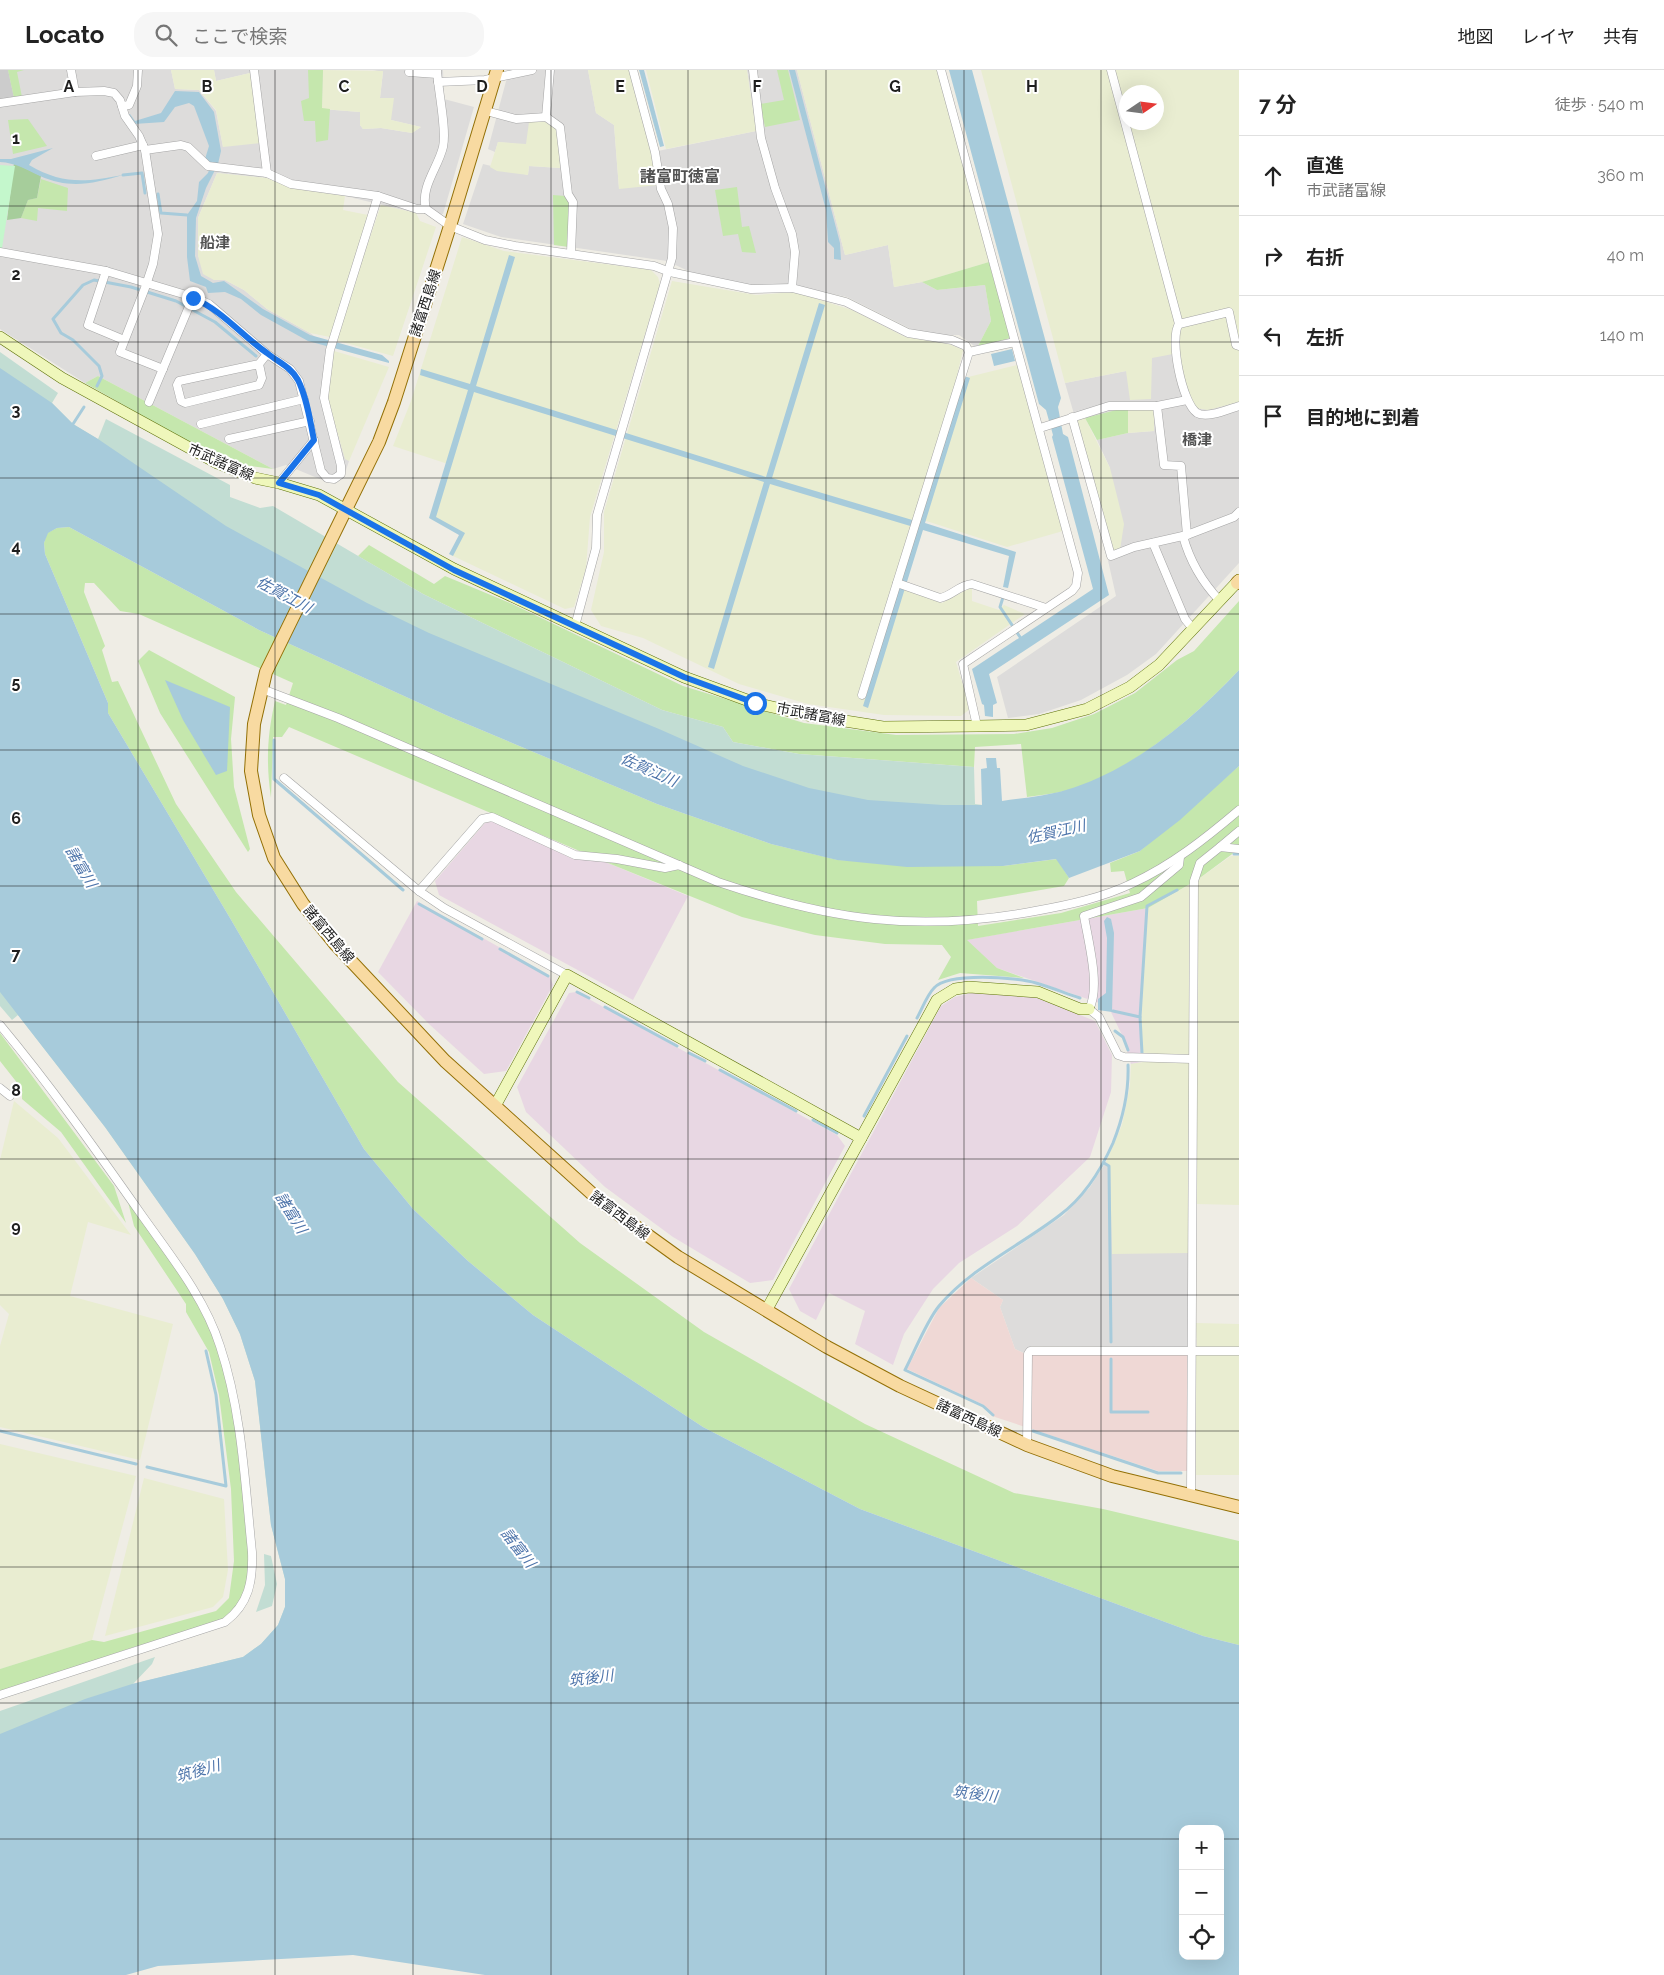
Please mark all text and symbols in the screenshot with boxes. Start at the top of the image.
search box [134,12,484,57]
text: Locato [25,20,104,49]
icon: search [152,21,180,49]
text: ここで検索 [192,25,287,47]
text: 地図 [1458,26,1494,47]
text: レイヤ [1522,26,1575,47]
text: 共有 [1603,26,1639,47]
text: A [64,77,75,96]
text: B [202,77,213,96]
text: C [339,77,350,96]
text: D [476,77,488,96]
text: E [615,77,625,96]
text: F [752,77,762,96]
text: G [889,77,901,96]
text: H [1026,77,1038,96]
north arrow [1119,85,1164,130]
text: 7 分 [1259,92,1297,117]
text: 徒歩 · 540 m [1555,95,1644,114]
text: 1 [12,129,20,148]
text: 直進 [1306,154,1344,176]
icon: ahead [1259,162,1287,190]
text: 360 m [1597,166,1644,185]
district label: 諸富町徳富 [640,167,720,186]
text: 市武諸富線 [1306,181,1386,200]
district label: 船津 [200,234,230,252]
icon: right [1259,242,1287,270]
text: 右折 [1306,246,1344,268]
text: 40 m [1607,246,1644,265]
text: 2 [11,265,21,284]
street label: 諸富西島線 [407,267,443,339]
route end [182,287,205,310]
icon: left [1259,322,1287,350]
text: 左折 [1306,326,1344,348]
text: 140 m [1600,326,1644,345]
text: 3 [12,401,21,420]
icon: arrive [1259,402,1287,430]
text: 目的地に到着 [1306,406,1420,428]
district label: 橋津 [1182,431,1212,449]
street label: 市武諸富線 [186,440,256,484]
text: 4 [11,537,21,556]
water label: 佐賀江川 [253,573,316,618]
text: 5 [12,673,21,692]
route start [744,692,767,715]
street label: 市武諸富線 [775,699,847,729]
water label: 佐賀江川 [618,750,682,791]
text: 6 [11,809,21,828]
water label: 佐賀江川 [1025,816,1089,848]
water label: 諸富川 [62,843,101,893]
street label: 諸富西島線 [300,902,358,966]
text: 7 [12,945,21,964]
text: 8 [11,1081,21,1100]
street label: 諸富西島線 [587,1188,653,1242]
water label: 諸富川 [271,1189,312,1239]
text: 9 [11,1217,21,1236]
street label: 諸富西島線 [934,1396,1004,1440]
water label: 諸富川 [497,1525,540,1573]
water label: 筑後川 [568,1666,616,1690]
water label: 筑後川 [174,1756,224,1786]
water label: 筑後川 [952,1782,1000,1806]
map controls [1179,1825,1224,1960]
button: + [1179,1825,1224,1870]
button: − [1179,1870,1224,1915]
button: locate [1179,1915,1224,1960]

